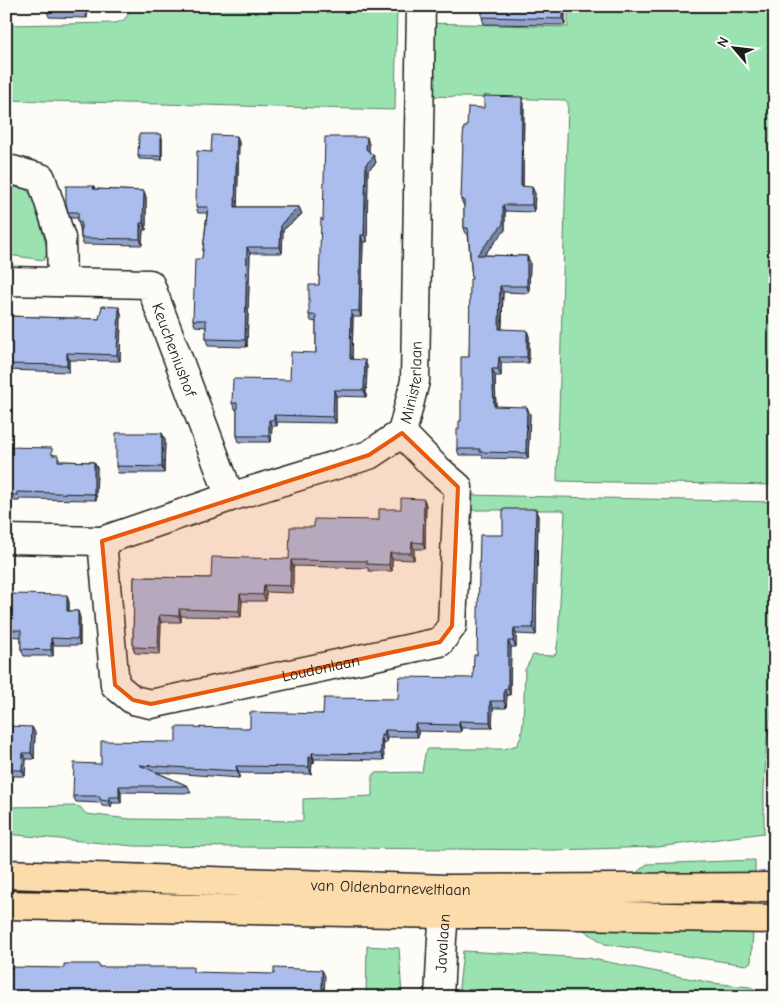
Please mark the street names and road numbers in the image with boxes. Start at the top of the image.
street label: Keucheniushof [148,301,200,400]
street label: Ministerlaan [397,341,426,426]
street label: Loudonlaan [280,651,361,686]
street label: van Oldenbarneveltlaan [310,876,471,899]
street label: Javalaan [432,913,454,973]

